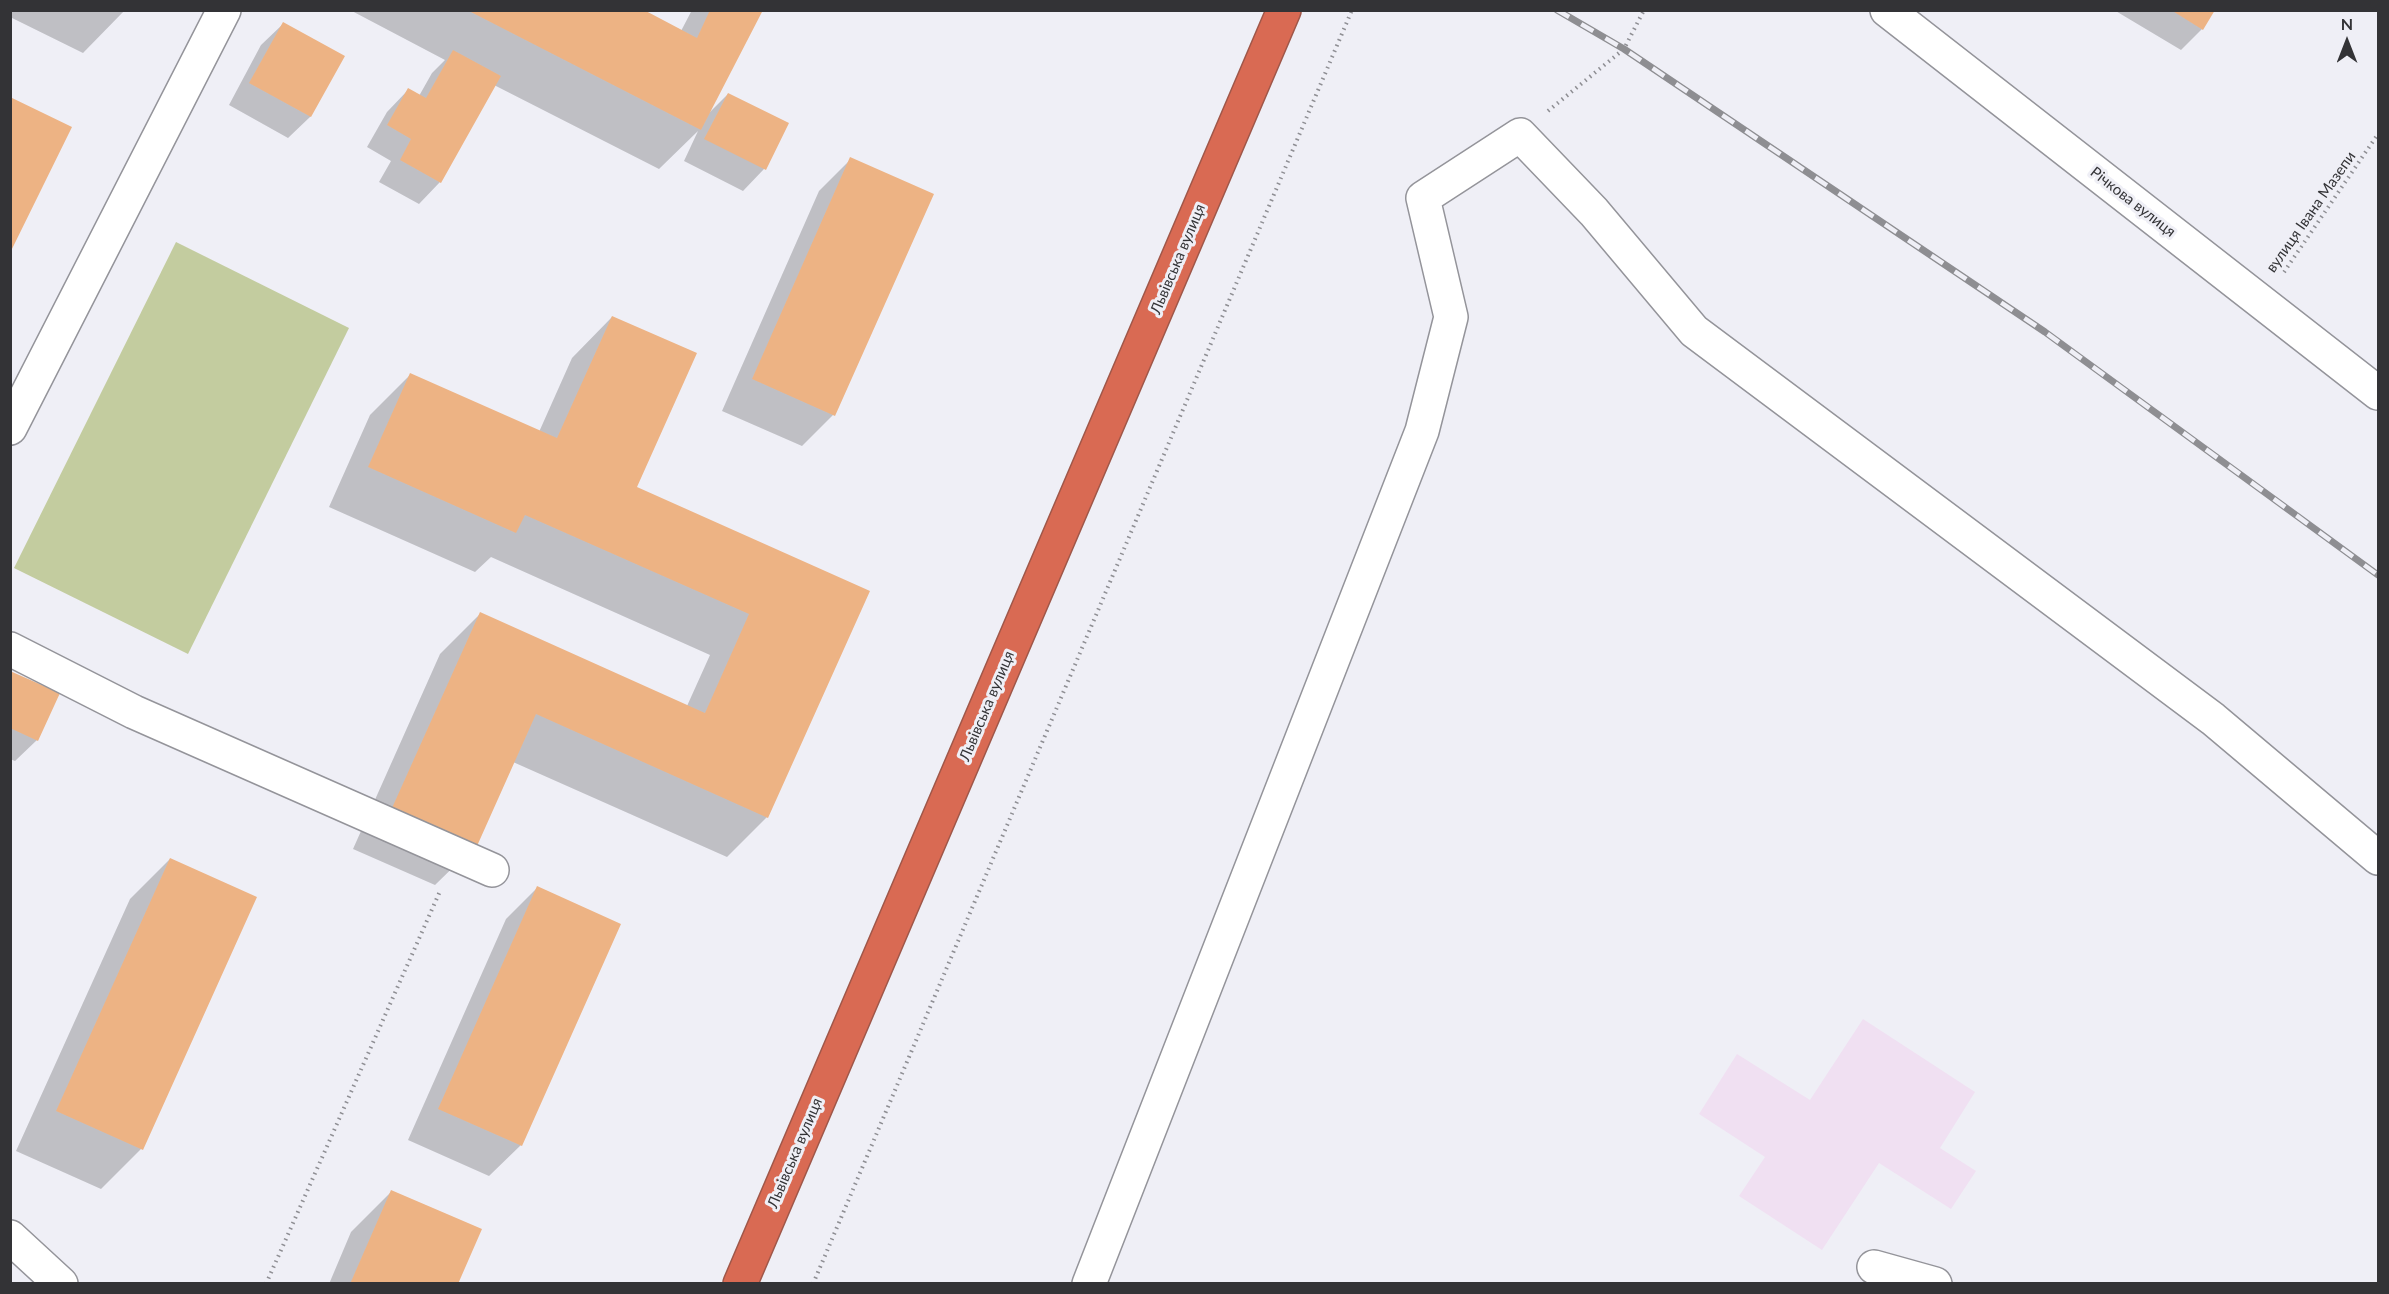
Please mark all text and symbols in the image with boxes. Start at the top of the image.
north arrow [2317,12,2377,72]
text: N [2341,14,2353,33]
street label: вулиця Івана Мазепи [2262,148,2360,276]
street label: Річкова вулиця [2087,163,2179,241]
street label: Львівська вулиця [1147,201,1209,317]
street label: Львівська вулиця [956,648,1018,764]
street label: Львівська вулиця [764,1095,826,1211]

